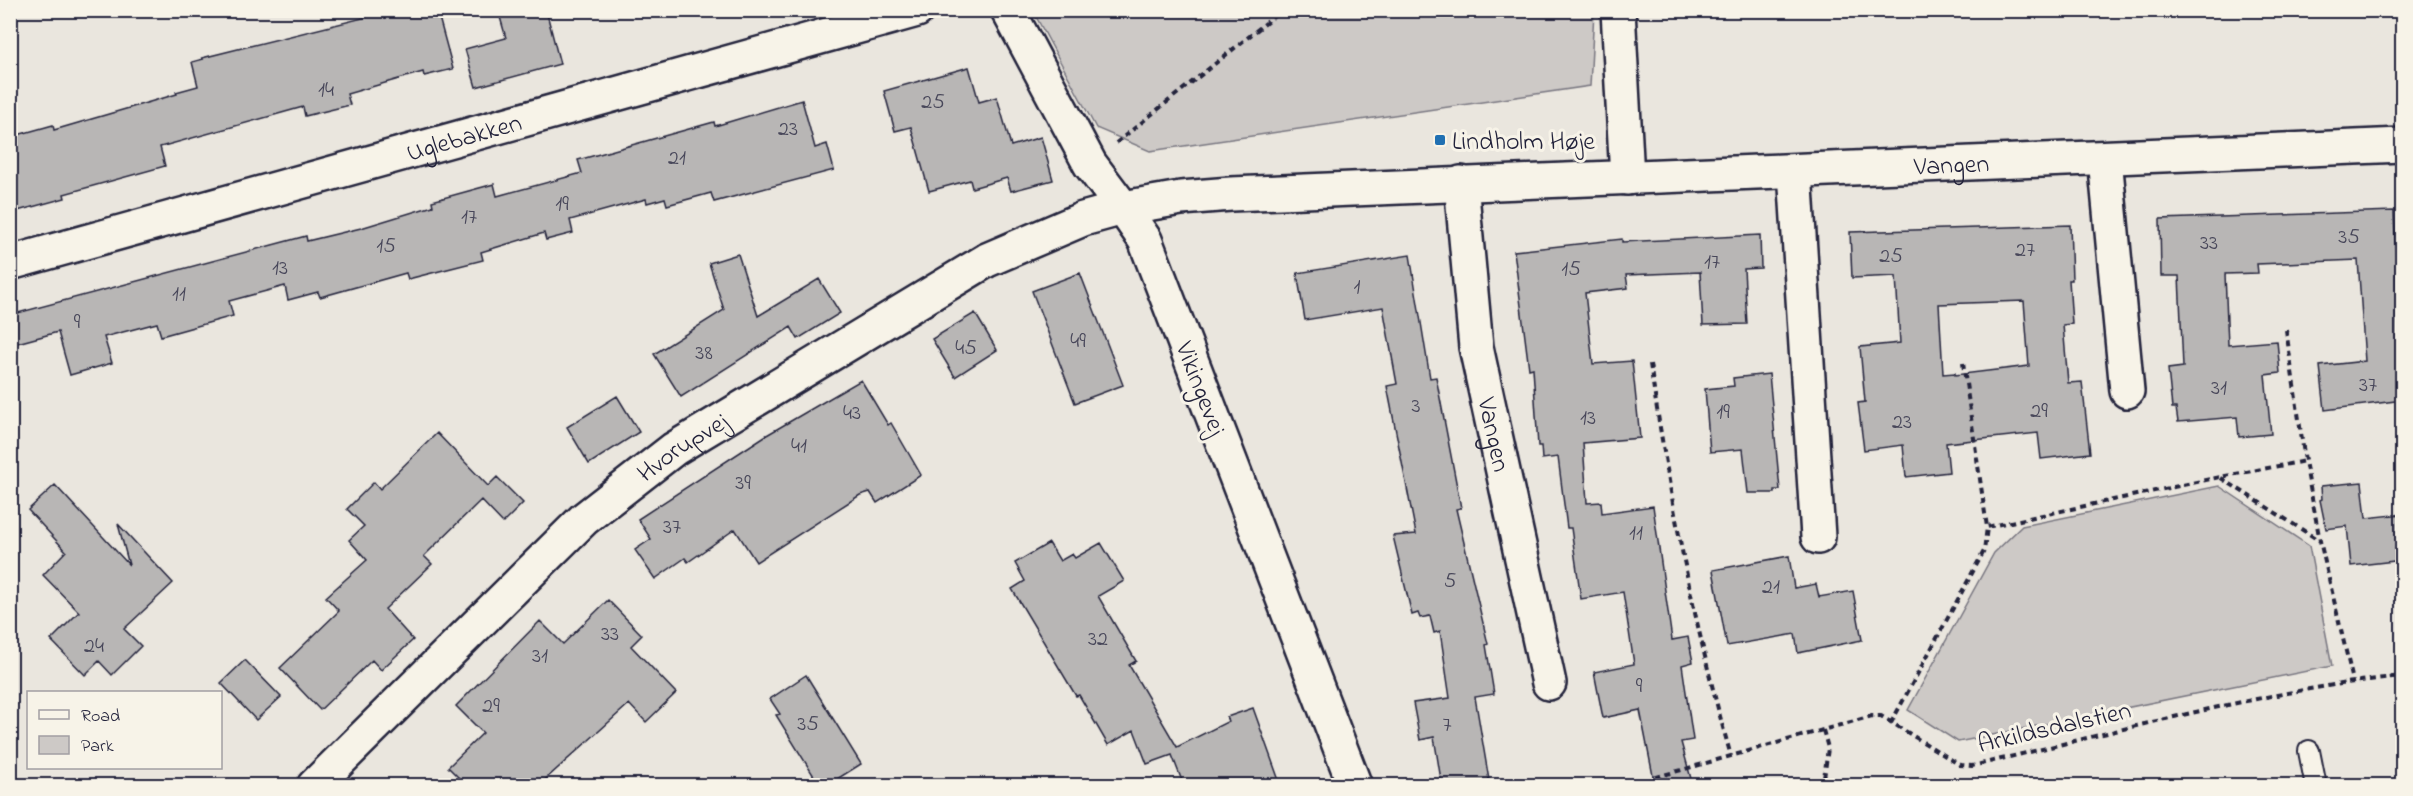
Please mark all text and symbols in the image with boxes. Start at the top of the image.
house number: 14 [318,75,334,107]
house number: 25 [921,87,945,119]
street label: Uglebakken [402,105,527,174]
house number: 23 [778,114,798,146]
place label: Lindholm Høje [1452,124,1595,162]
marker: Lindholm Høje [1433,133,1447,147]
house number: 21 [668,143,686,175]
street label: Vangen [1912,146,1990,187]
house number: 19 [555,189,569,221]
house number: 17 [461,202,477,234]
house number: 35 [2338,222,2360,254]
house number: 33 [2200,228,2218,260]
house number: 15 [376,231,396,263]
house number: 27 [2015,235,2035,267]
house number: 25 [1879,241,1903,273]
house number: 17 [1704,247,1720,279]
house number: 13 [272,253,288,285]
house number: 15 [1561,254,1581,286]
house number: 1 [1354,272,1361,304]
house number: 11 [172,279,186,311]
house number: 9 [74,307,81,339]
house number: 49 [1070,326,1086,358]
house number: 45 [955,333,977,365]
street label: Vikingevej [1164,336,1235,442]
house number: 38 [695,338,713,370]
house number: 37 [2359,370,2377,402]
house number: 31 [2211,373,2227,405]
house number: 3 [1411,391,1421,423]
street label: Vangen [1465,393,1519,476]
house number: 29 [2030,396,2048,428]
house number: 19 [1716,397,1730,429]
house number: 43 [843,398,861,430]
house number: 13 [1580,403,1596,435]
street label: Hvorupvej [630,404,737,493]
house number: 23 [1892,407,1912,439]
house number: 41 [791,431,807,463]
house number: 39 [735,468,751,500]
house number: 37 [663,512,681,544]
house number: 11 [1629,518,1643,550]
house number: 5 [1444,566,1456,598]
house number: 21 [1762,572,1780,604]
house number: 33 [601,619,619,651]
house number: 32 [1088,624,1108,656]
house number: 24 [84,631,104,663]
house number: 31 [532,641,548,673]
house number: 9 [1636,671,1643,703]
legend [27,691,222,769]
house number: 29 [482,691,500,723]
street label: Arkildsdalstien [1974,693,2135,765]
text: Road [81,704,120,730]
house number: 35 [797,709,819,741]
house number: 7 [1442,710,1452,742]
text: Park [81,734,114,760]

